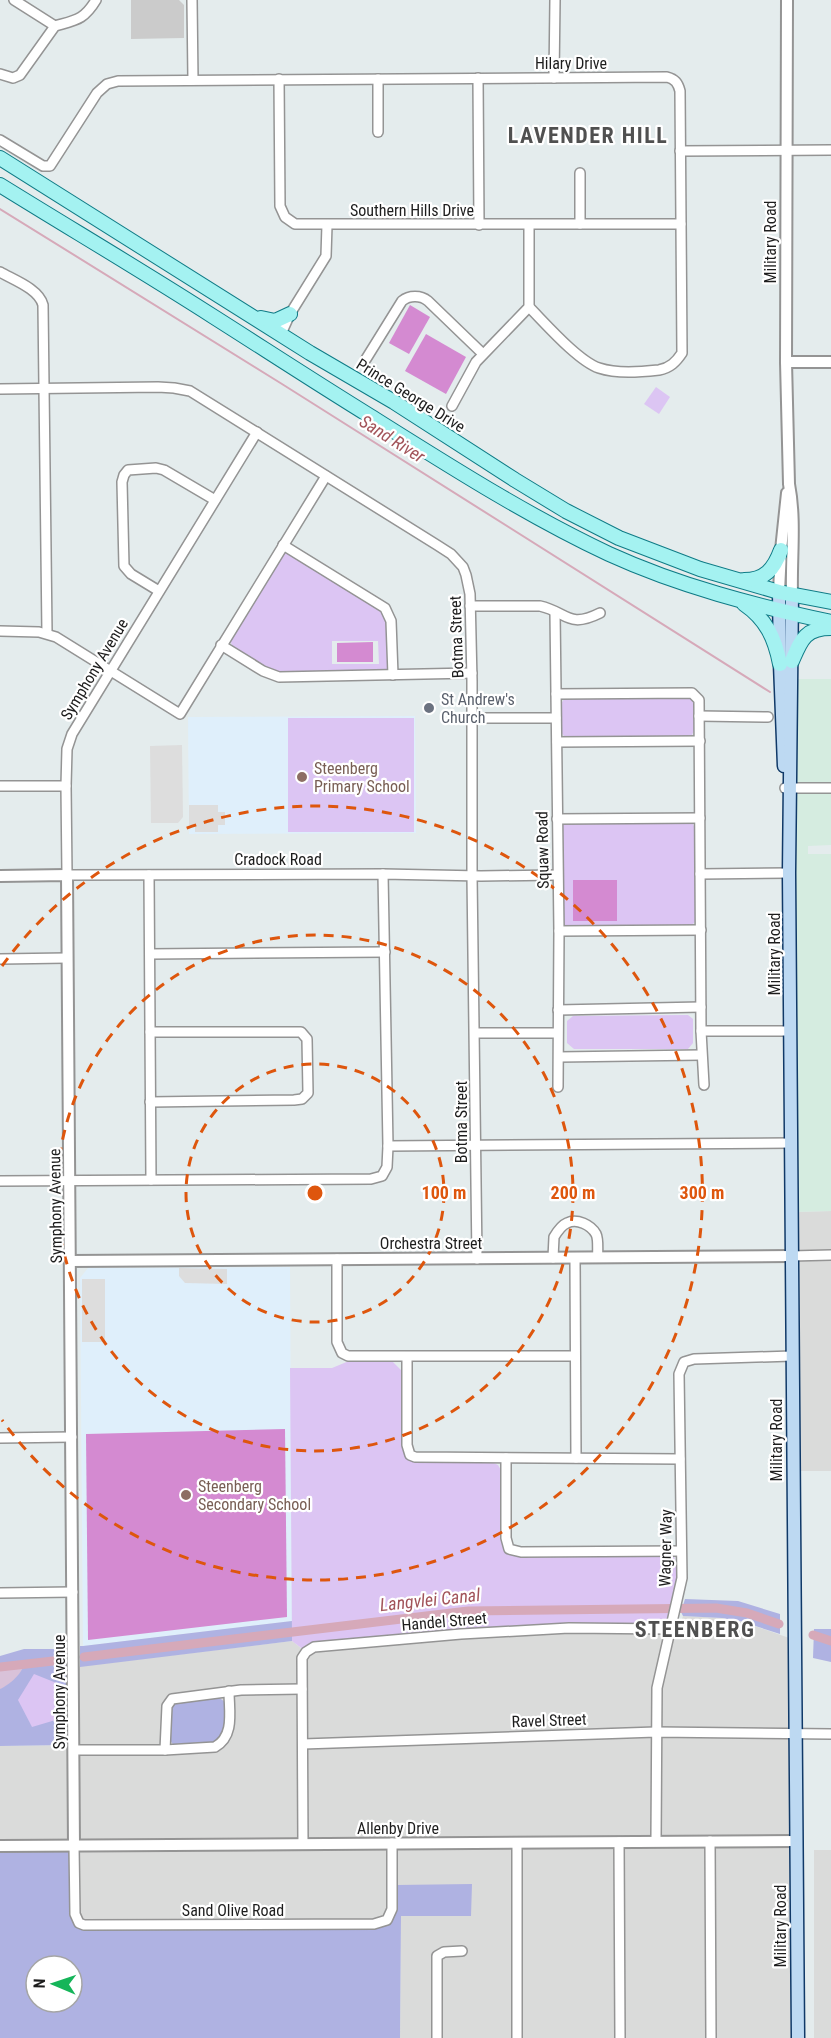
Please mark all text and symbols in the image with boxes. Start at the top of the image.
street label: Hilary Drive [535,54,607,73]
district label: LAVENDER HILL [508,123,668,148]
street label: Southern Hills Drive [350,201,474,220]
street label: Military Road [761,201,780,283]
street label: Prince George Drive [353,354,469,436]
water label: Sand River [356,410,429,467]
street label: Botma Street [446,595,467,678]
street label: Symphony Avenue [57,615,132,723]
place label: St Andrew's Church [441,690,515,727]
marker: St Andrew's Church [422,701,436,715]
place label: Steenberg Primary School [314,759,410,796]
marker: Steenberg Primary School [295,770,309,784]
street label: Squaw Road [532,811,553,889]
street label: Cradock Road [234,850,322,869]
street label: Military Road [765,913,784,995]
street label: Botma Street [452,1081,471,1163]
street label: Symphony Avenue [45,1148,66,1264]
text: 100 m [422,1182,466,1203]
text: 200 m [551,1182,595,1203]
text: 300 m [680,1182,724,1203]
centre of rings [305,1183,325,1203]
street label: Orchestra Street [380,1234,482,1253]
street label: Military Road [767,1399,786,1481]
place label: Steenberg Secondary School [198,1477,311,1514]
marker: Steenberg Secondary School [179,1488,193,1502]
street label: Wagner Way [655,1509,676,1587]
water label: Langvlei Canal [379,1584,482,1615]
street label: Handel Street [401,1608,488,1635]
district label: STEENBERG [635,1617,755,1642]
street label: Symphony Avenue [50,1635,69,1749]
street label: Ravel Street [511,1710,587,1731]
street label: Allenby Drive [357,1819,439,1838]
street label: Military Road [771,1885,790,1967]
street label: Sand Olive Road [182,1901,284,1920]
north arrow [24,1954,84,2014]
text: N [30,1978,49,1989]

